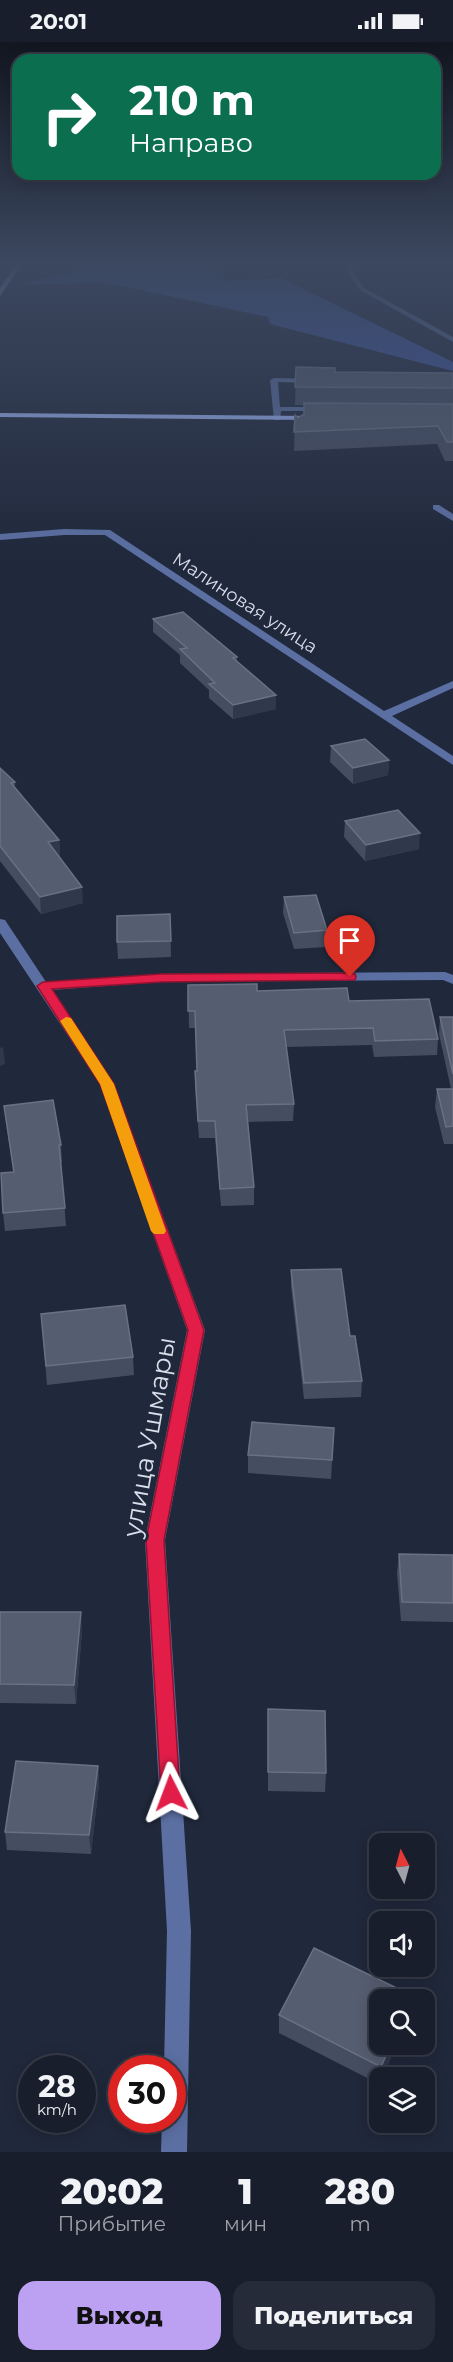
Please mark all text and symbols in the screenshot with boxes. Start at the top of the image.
text: 20:01 [30,8,87,35]
text: 210 m [129,74,255,126]
icon: right [30,78,108,156]
text: Направо [129,126,253,159]
street label: Малиновая улица [168,548,322,658]
pin [324,915,375,977]
icon: arrive [333,924,366,957]
street label: улица Ушмары [115,1334,182,1541]
position arrow [139,1761,203,1825]
north arrow [369,1833,435,1899]
map controls [369,1833,435,2133]
button: sound [369,1911,435,1977]
button: search [369,1989,435,2055]
speed limit sign: 30 [108,2055,186,2133]
button: layers [369,2067,435,2133]
text: 28 [38,2068,76,2105]
text: km/h [37,2100,77,2119]
text: 20:02 [61,2169,163,2213]
text: 1 [238,2169,253,2213]
text: 280 [325,2169,395,2213]
text: Прибытие [58,2212,166,2236]
text: мин [224,2212,267,2236]
text: m [349,2212,371,2236]
button: Выход [18,2281,221,2350]
button: Поделиться [233,2281,435,2350]

